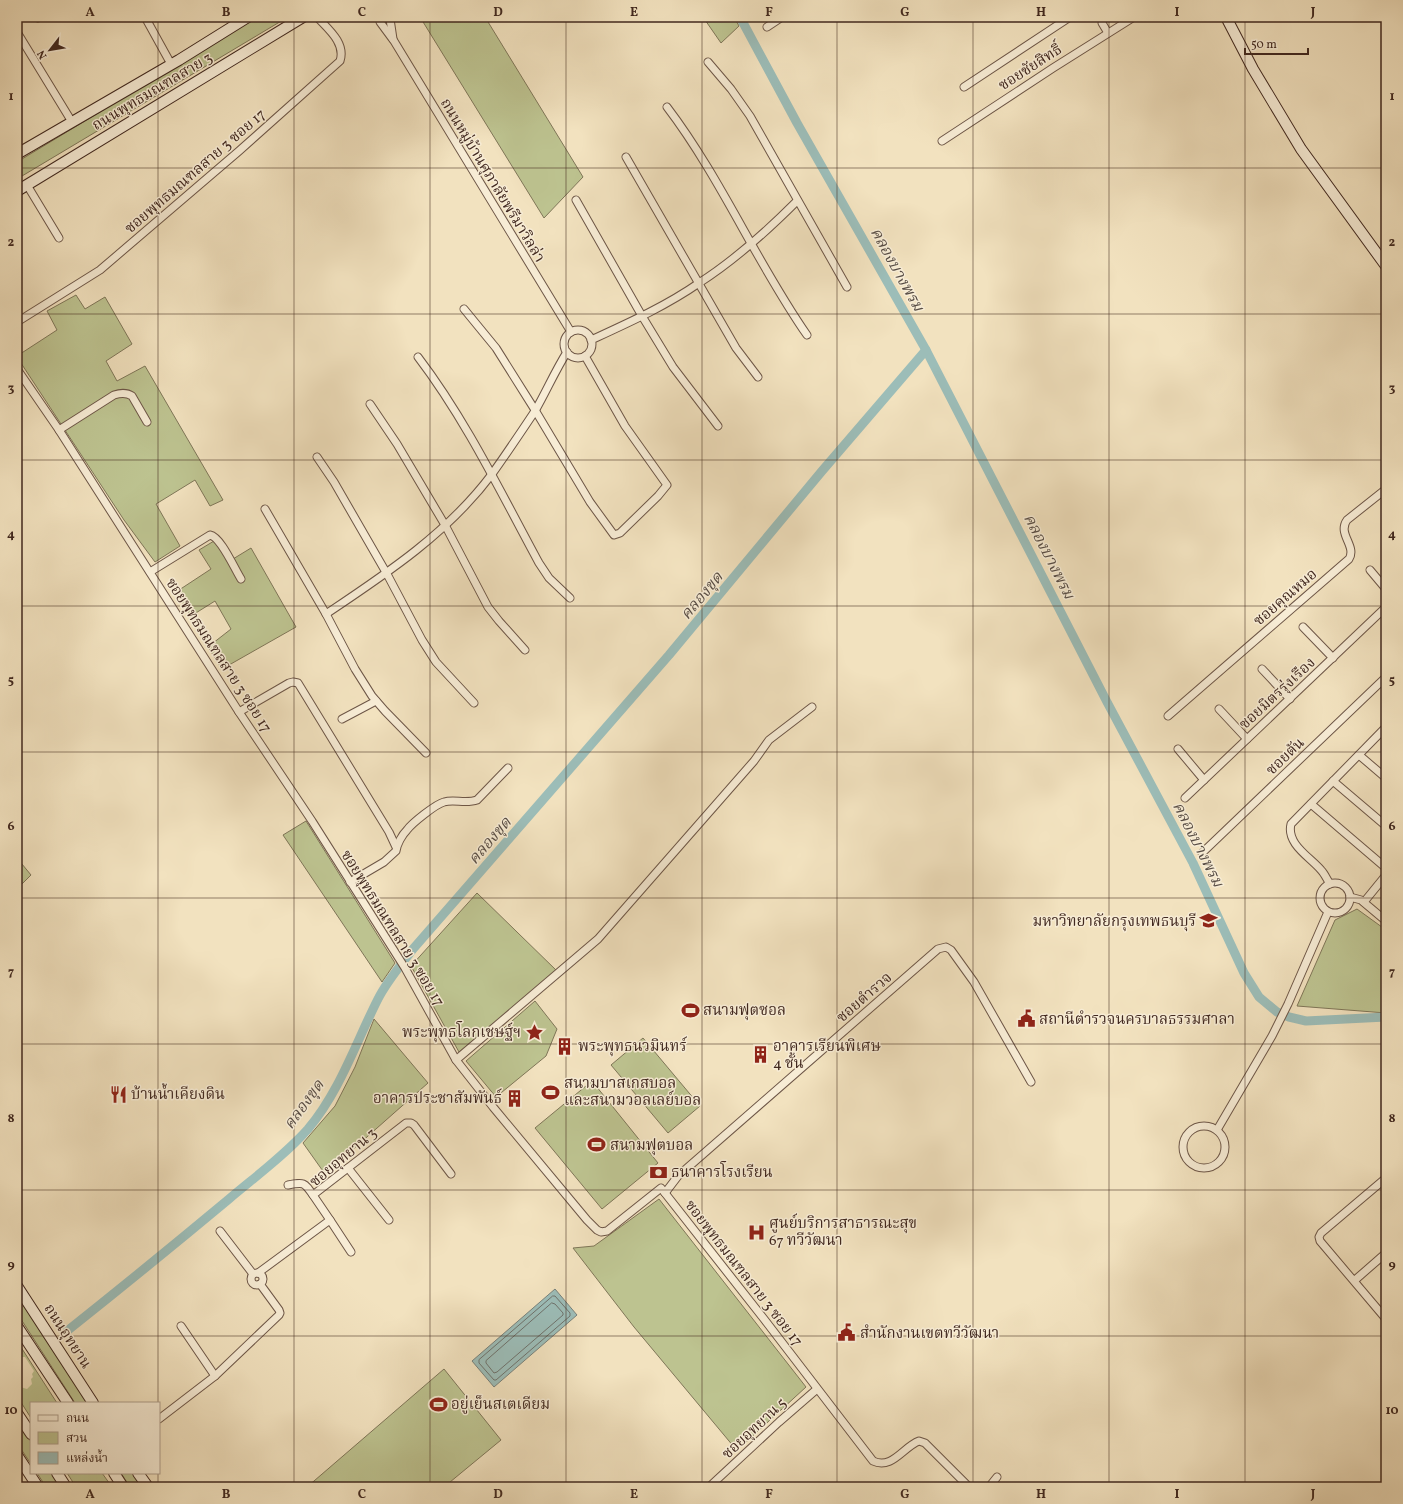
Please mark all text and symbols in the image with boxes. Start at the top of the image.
text: A [85,4,95,22]
text: B [222,4,231,22]
text: C [358,4,366,22]
text: D [493,4,503,22]
text: E [630,4,638,22]
text: F [765,4,773,22]
text: G [900,4,910,22]
text: H [1036,4,1046,22]
text: I [1175,4,1180,22]
text: J [1310,4,1316,22]
north arrow [30,30,70,70]
scale bar [1245,30,1308,56]
text: 50 m [1251,37,1277,53]
street label: ซอยชัยสิทธิ์ [994,38,1068,97]
text: N [34,47,51,62]
street label: ถนนพุทธมณฑลสาย 3 [89,48,217,137]
text: 1 [8,88,14,106]
text: 1 [1389,88,1395,106]
street label: ถนนหมู่บ้านศุภาลัยพรีมาวิลล่า [434,95,549,267]
street label: ซอยพุทธมณฑลสาย 3 ซอย 17 [121,105,271,239]
water label: คลองบางพรม [864,224,929,317]
text: 2 [8,234,15,252]
text: 2 [1389,234,1396,252]
text: 3 [8,380,15,398]
text: 3 [1389,380,1396,398]
water label: คลองบางพรม [1017,511,1080,605]
text: 4 [7,526,15,544]
text: 4 [1388,526,1396,544]
street label: ซอยคุณหมอ [1250,565,1322,632]
water label: คลองขุด [676,567,730,625]
street label: ซอยพุทธมณฑลสาย 3 ซอย 17 [160,574,276,737]
street label: ซอยมิตรรุ่งเรือง [1235,653,1321,735]
text: 5 [8,672,14,690]
text: 5 [1389,672,1395,690]
street label: ซอยตัน [1262,733,1310,781]
water label: คลองบางพรม [1166,799,1229,893]
water label: คลองขุด [464,812,518,870]
text: 6 [7,818,15,836]
text: 6 [1388,818,1396,836]
street label: ซอยพุทธมณฑลสาย 3 ซอย 17 [335,847,449,1011]
school or university icon: มหาวิทยาลัยกรุงเทพธนบุรี [1199,911,1219,931]
place label: มหาวิทยาลัยกรุงเทพธนบุรี [1033,912,1196,933]
text: 7 [8,964,14,982]
text: 7 [1389,964,1395,982]
street label: ซอยตำรวจ [833,968,897,1028]
sports icon: สนามฟุตซอล [680,1000,700,1020]
place label: สนามฟุตซอล [703,1001,786,1022]
public building icon: สถานีตำรวจนครบาลธรรมศาลา [1016,1009,1036,1029]
place label: สถานีตำรวจนครบาลธรรมศาลา [1039,1010,1235,1031]
place label: พระพุทธโลกเชษฐ์ฯ [402,1021,521,1044]
place icon: พระพุทธโลกเชษฐ์ฯ [524,1022,544,1042]
building icon: พระพุทธนวมินทร์ [555,1036,575,1056]
place label: พระพุทธนวมินทร์ [578,1036,687,1058]
place label: อาคารเรียนพิเศษ 4 ชั้น [773,1037,882,1075]
building icon: อาคารเรียนพิเศษ 4 ชั้น [750,1045,770,1065]
place label: สนามบาสเกสบอล และสนามวอลเลย์บอล [564,1074,701,1112]
water label: คลองขุด [279,1075,331,1134]
sports icon: สนามบาสเกสบอล และสนามวอลเลย์บอล [541,1082,561,1102]
place label: บ้านน้ำเคียงดิน [131,1083,225,1106]
restaurant icon: บ้านน้ำเคียงดิน [108,1084,128,1104]
place label: อาคารประชาสัมพันธ์ [373,1088,502,1110]
building icon: อาคารประชาสัมพันธ์ [505,1088,525,1108]
text: 8 [7,1110,15,1128]
text: 8 [1388,1110,1396,1128]
street label: ซอยอุทยาน 3 [306,1124,382,1193]
sports icon: สนามฟุตบอล [587,1135,607,1155]
place label: สนามฟุตบอล [610,1136,693,1157]
place label: ธนาคารโรงเรียน [671,1161,773,1184]
bank icon: ธนาคารโรงเรียน [648,1162,668,1182]
street label: ซอยพุทธมณฑลสาย 3 ซอย 17 [679,1196,807,1352]
place label: ศูนย์บริการสาธารณะสุข 67 ทวีวัฒนา [769,1213,917,1252]
hospital icon: ศูนย์บริการสาธารณะสุข 67 ทวีวัฒนา [746,1222,766,1242]
text: 9 [7,1256,15,1274]
text: 9 [1388,1256,1396,1274]
street label: ถนนอุทยาน [38,1300,96,1374]
public building icon: สำนักงานเขตทวีวัฒนา [837,1323,857,1343]
place label: สำนักงานเขตทวีวัฒนา [860,1324,999,1345]
sports icon: อยู่เย็นสเตเดียม [428,1394,448,1414]
street label: ซอยอุทยาน 5 [718,1394,792,1465]
place label: อยู่เย็นสเตเดียม [451,1395,550,1416]
text: 10 [4,1402,18,1420]
legend [30,1402,160,1474]
text: 10 [1385,1402,1399,1420]
text: ถนน [66,1411,89,1427]
text: สวน [66,1431,88,1447]
text: แหล่งน้ำ [66,1449,108,1467]
text: A [85,1486,95,1504]
text: B [222,1486,231,1504]
text: C [358,1486,366,1504]
text: D [493,1486,503,1504]
text: E [630,1486,638,1504]
text: F [765,1486,773,1504]
text: G [900,1486,910,1504]
text: H [1036,1486,1046,1504]
text: I [1175,1486,1180,1504]
text: J [1310,1486,1316,1504]

